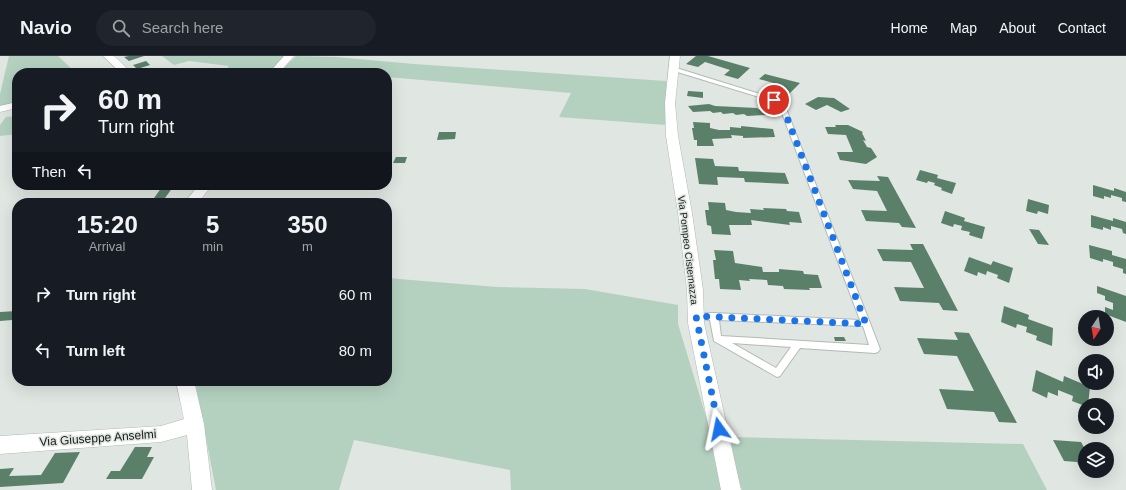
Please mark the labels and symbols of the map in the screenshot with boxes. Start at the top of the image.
pin [757,83,791,117]
street label: Via Pompeo Cisternazza [676,195,700,306]
north arrow [1078,310,1114,346]
position arrow [698,408,740,450]
street label: Via Giuseppe Anselmi [39,427,157,449]

